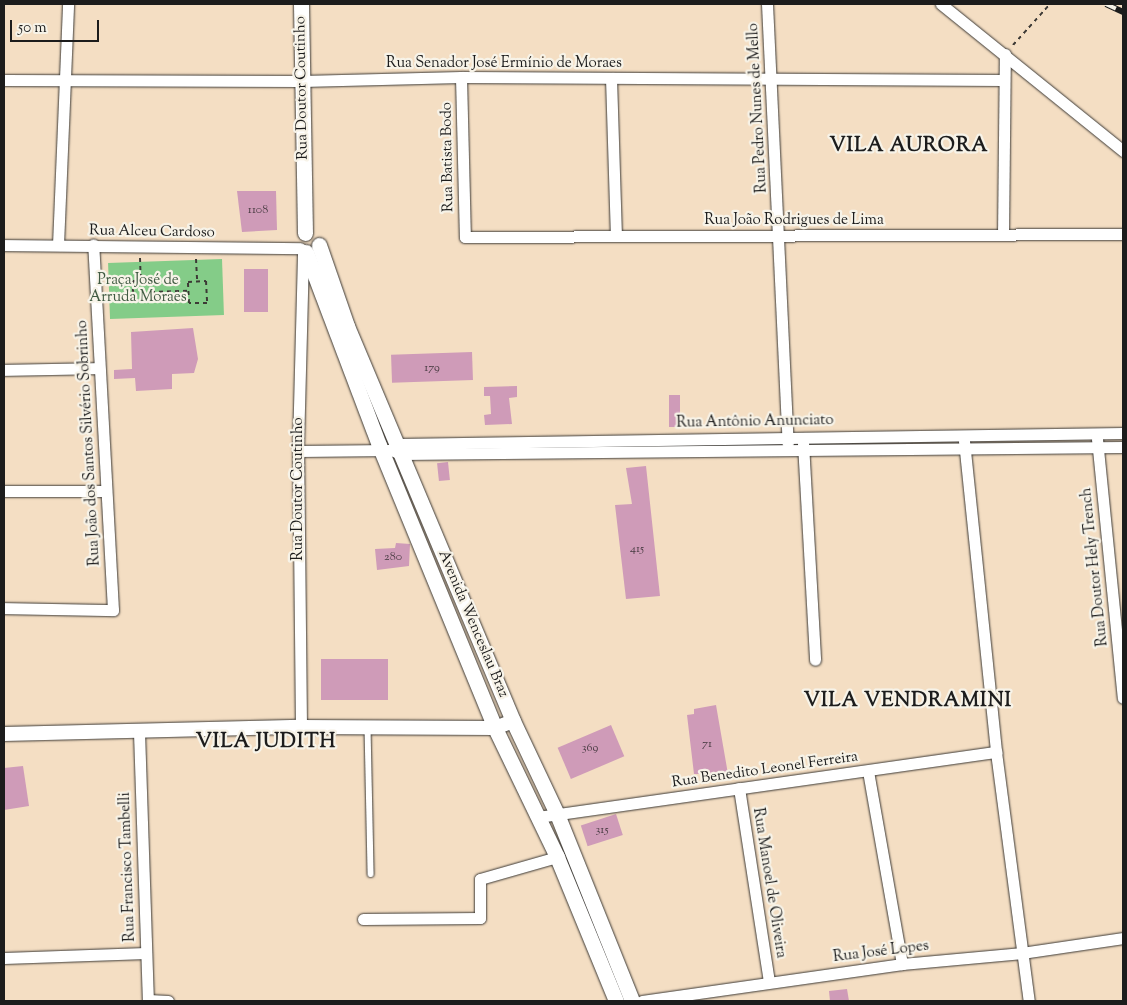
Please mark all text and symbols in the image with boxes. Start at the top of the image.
scale bar [12,10,101,42]
street label: Rua Doutor Coutinho [292,16,312,160]
text: 50 m [18,18,47,39]
street label: Rua Pedro Nunes de Mello [745,23,771,193]
street label: Rua Senador José Ermínio de Moraes [386,55,622,73]
street label: Rua Batista Bodo [438,102,458,212]
district label: VILA AURORA [828,134,990,158]
house number: 1108 [248,204,268,218]
street label: Rua João Rodrigues de Lima [704,212,884,230]
street label: Rua Alceu Cardoso [89,222,215,242]
park label: Praça José de Arruda Moraes [89,271,187,306]
street label: Rua João dos Santos Silvério Sobrinho [74,320,104,566]
house number: 179 [424,362,440,376]
street label: Rua Antônio Anunciato [676,412,834,432]
street label: Rua Doutor Coutinho [290,417,308,561]
street label: Rua Doutor Hely Trench [1078,487,1112,647]
house number: 415 [630,543,644,557]
street label: Avenida Wenceslau Braz [434,548,512,700]
house number: 280 [384,551,402,565]
district label: VILA VENDRAMINI [802,689,1014,713]
district label: VILA JUDITH [194,730,338,754]
house number: 71 [702,738,712,752]
house number: 369 [582,742,598,756]
street label: Rua Benedito Leonel Ferreira [671,748,859,792]
street label: Rua Francisco Tambelli [116,792,140,942]
street label: Rua Manoel de Oliveira [748,807,790,959]
house number: 315 [595,824,609,838]
street label: Rua José Lopes [832,937,930,967]

